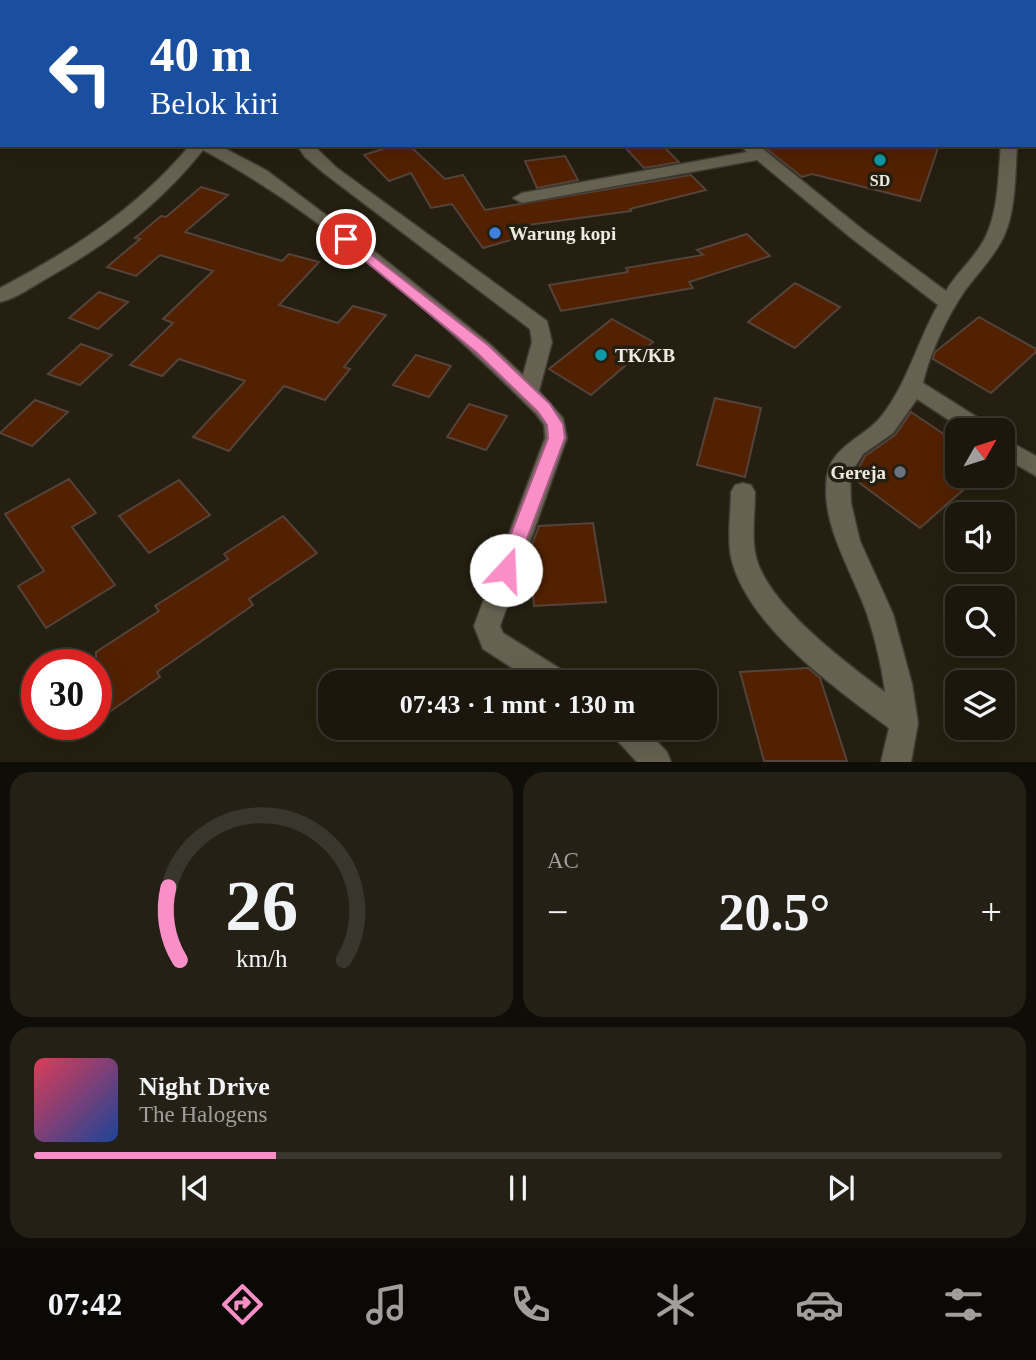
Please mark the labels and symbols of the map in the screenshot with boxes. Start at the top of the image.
marker: SD [872,152,888,168]
place label: SD [870,172,890,189]
pin [316,209,376,269]
place label: Warung kopi [509,223,616,244]
marker: Warung kopi [487,225,503,241]
place label: TK/KB [615,345,676,366]
marker: TK/KB [593,347,609,363]
north arrow [945,418,1015,488]
place label: Gereja [830,462,886,483]
marker: Gereja [892,464,908,480]
position arrow [469,533,543,607]
speed limit sign: 30 [21,649,112,740]

